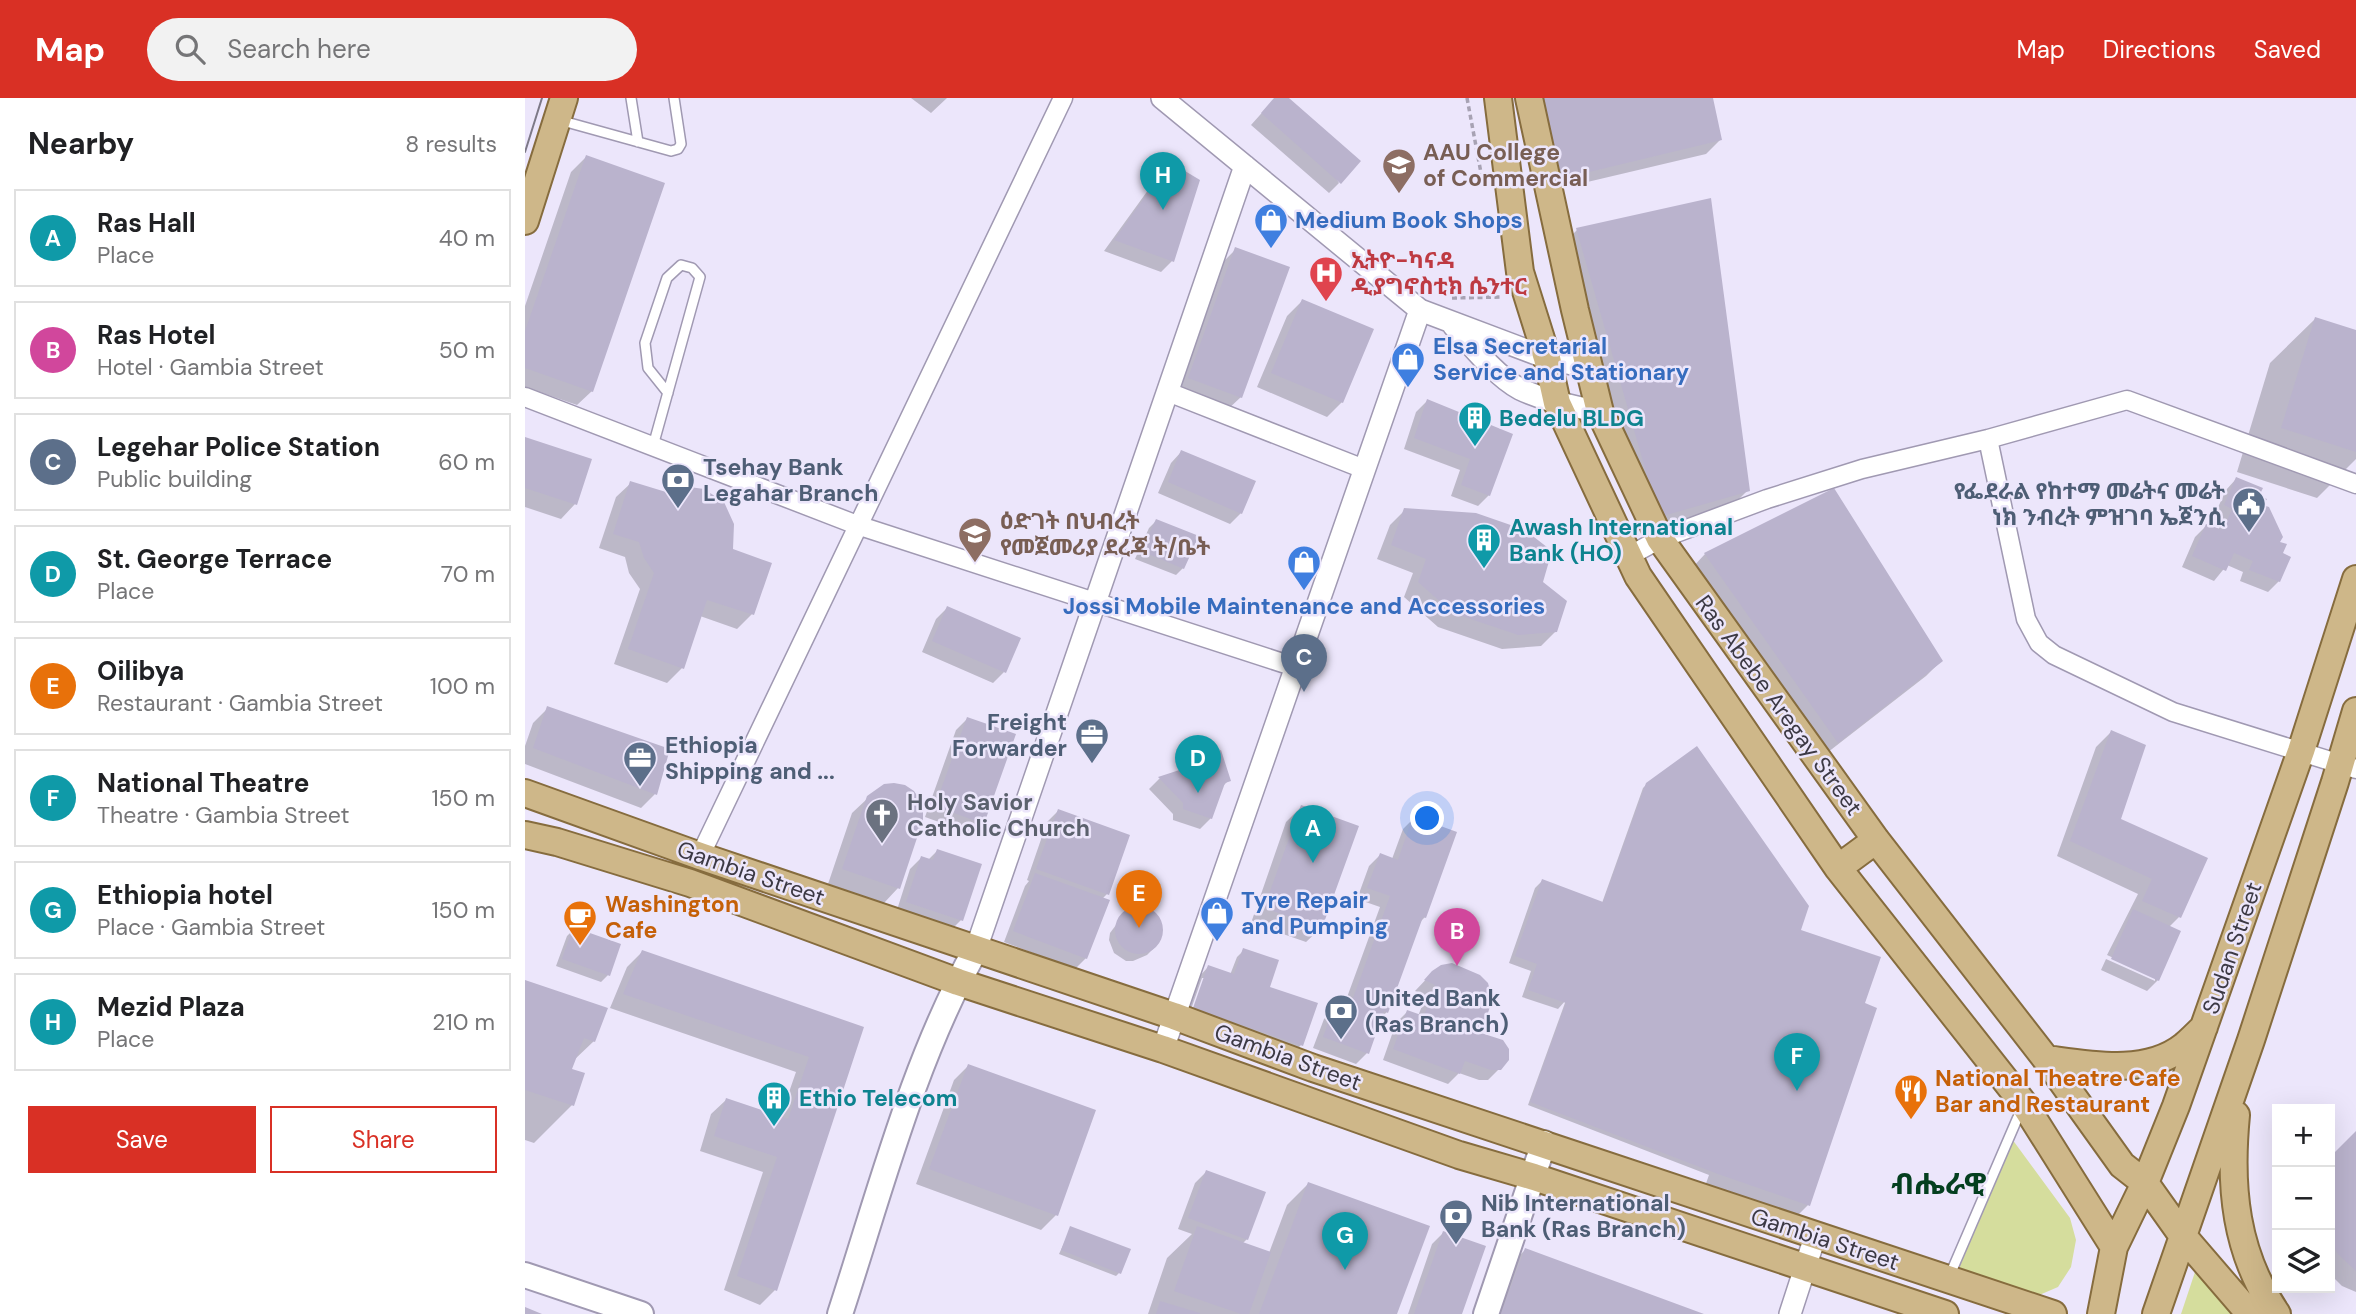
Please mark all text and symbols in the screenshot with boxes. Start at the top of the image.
search box [147,18,637,81]
text: Map [35,28,105,71]
icon: search [171,30,209,68]
text: Search here [227,32,371,66]
text: Map [2017,34,2065,65]
text: Directions [2103,34,2216,65]
text: Saved [2254,34,2321,65]
text: Nearby [28,124,134,163]
text: 8 results [405,129,497,159]
place label: AAU College of Commercial [1423,137,1588,193]
school or university icon: AAU College of Commercial [1380,146,1418,195]
pin: H [1140,152,1186,210]
shop icon: Medium Book Shops [1252,201,1290,250]
place label: Medium Book Shops [1295,205,1523,235]
text: Ras Hall [97,206,196,240]
text: A [45,223,61,253]
text: 40 m [439,223,495,253]
text: Place [97,240,154,270]
place label: ኢትዮ-ካናዳ ዲያግኖስቲክ ሴንተር [1351,245,1527,301]
hospital icon: ኢትዮ-ካናዳ ዲያግኖስቲክ ሴንተር [1307,254,1345,303]
text: Ras Hotel [97,318,216,352]
place label: Elsa Secretarial Service and Stationary [1433,331,1689,387]
text: B [46,335,60,365]
text: 50 m [439,335,495,365]
shop icon: Elsa Secretarial Service and Stationary [1389,340,1427,389]
text: Hotel · Gambia Street [97,352,324,382]
building icon: Bedelu BLDG [1456,399,1494,448]
place label: Bedelu BLDG [1499,403,1644,433]
text: Legehar Police Station [97,430,380,464]
text: C [45,447,61,477]
text: 60 m [438,447,495,477]
place label: Tsehay Bank Legahar Branch [703,452,878,508]
bank icon: Tsehay Bank Legahar Branch [659,461,697,510]
text: Public building [97,464,252,494]
place label: የፌደራል የከተማ መሬትና መሬት ነክ ንብረት ምዝገባ ኤጀንሲ [1954,476,2225,532]
public building icon: የፌደራል የከተማ መሬትና መሬት ነክ ንብረት ምዝገባ ኤጀንሲ [2230,485,2268,534]
place label: ዕድገት በህብረት የመጀመሪያ ደረጃ ት/ቤት [1000,506,1210,562]
place label: Awash International Bank (HO) [1509,512,1733,568]
school or university icon: ዕድገት በህብረት የመጀመሪያ ደረጃ ት/ቤት [956,515,994,564]
building icon: Awash International Bank (HO) [1465,521,1503,570]
text: St. George Terrace [97,542,332,576]
shop icon: Jossi Mobile Maintenance and Accessories [1285,543,1323,592]
text: D [45,559,61,589]
text: 70 m [441,559,495,589]
text: Place [97,576,154,606]
street label: Ras Abebe Aregay Street [1689,589,1869,821]
place label: Jossi Mobile Maintenance and Accessories [1063,591,1545,621]
pin: C [1281,634,1327,692]
text: Oilibya [97,654,184,688]
text: E [46,671,60,701]
text: 100 m [430,671,495,701]
text: Restaurant · Gambia Street [97,688,383,718]
place label: Freight Forwarder [952,707,1067,763]
office icon: Freight Forwarder [1073,716,1111,765]
place label: Ethiopia Shipping and ... [665,730,835,786]
pin: D [1175,735,1221,793]
office icon: Ethiopia Shipping and ... [621,739,659,788]
text: National Theatre [97,766,309,800]
text: F [47,783,59,813]
text: 150 m [431,783,495,813]
place label: Holy Savior Catholic Church [907,787,1090,843]
church icon: Holy Savior Catholic Church [863,796,901,845]
text: Theatre · Gambia Street [97,800,350,830]
your location [1410,801,1444,835]
pin: A [1290,805,1336,863]
street label: Gambia Street [673,834,829,912]
pin: E [1116,870,1162,928]
text: Ethiopia hotel [97,878,273,912]
street label: Sudan Street [2195,878,2269,1018]
place label: Tyre Repair and Pumping [1241,885,1388,941]
place label: Washington Cafe [605,889,739,945]
shop icon: Tyre Repair and Pumping [1198,894,1236,943]
text: G [44,895,62,925]
text: 150 m [431,895,495,925]
cafe icon: Washington Cafe [561,898,599,947]
pin: B [1434,908,1480,966]
text: Place · Gambia Street [97,912,325,942]
place label: United Bank (Ras Branch) [1365,983,1509,1039]
text: Mezid Plaza [97,990,245,1024]
bank icon: United Bank (Ras Branch) [1322,992,1360,1041]
text: H [45,1007,61,1037]
text: 210 m [432,1007,495,1037]
street label: Gambia Street [1210,1017,1366,1097]
text: Place [97,1024,154,1054]
pin: F [1774,1033,1820,1091]
place label: National Theatre Cafe Bar and Restaurant [1935,1063,2181,1119]
restaurant icon: National Theatre Cafe Bar and Restaurant [1892,1072,1930,1121]
building icon: Ethio Telecom [755,1079,793,1128]
place label: Ethio Telecom [799,1083,957,1113]
map controls [2272,1104,2335,1293]
button: + [2272,1104,2335,1167]
button: Save [28,1106,256,1173]
button: Share [270,1106,497,1173]
district label: ብሔራዊ [1891,1164,1987,1203]
button: − [2272,1167,2335,1230]
place label: Nib International Bank (Ras Branch) [1481,1188,1686,1244]
bank icon: Nib International Bank (Ras Branch) [1437,1197,1475,1246]
street label: Gambia Street [1747,1201,1903,1277]
pin: G [1322,1212,1368,1270]
button: layers [2272,1230,2335,1293]

